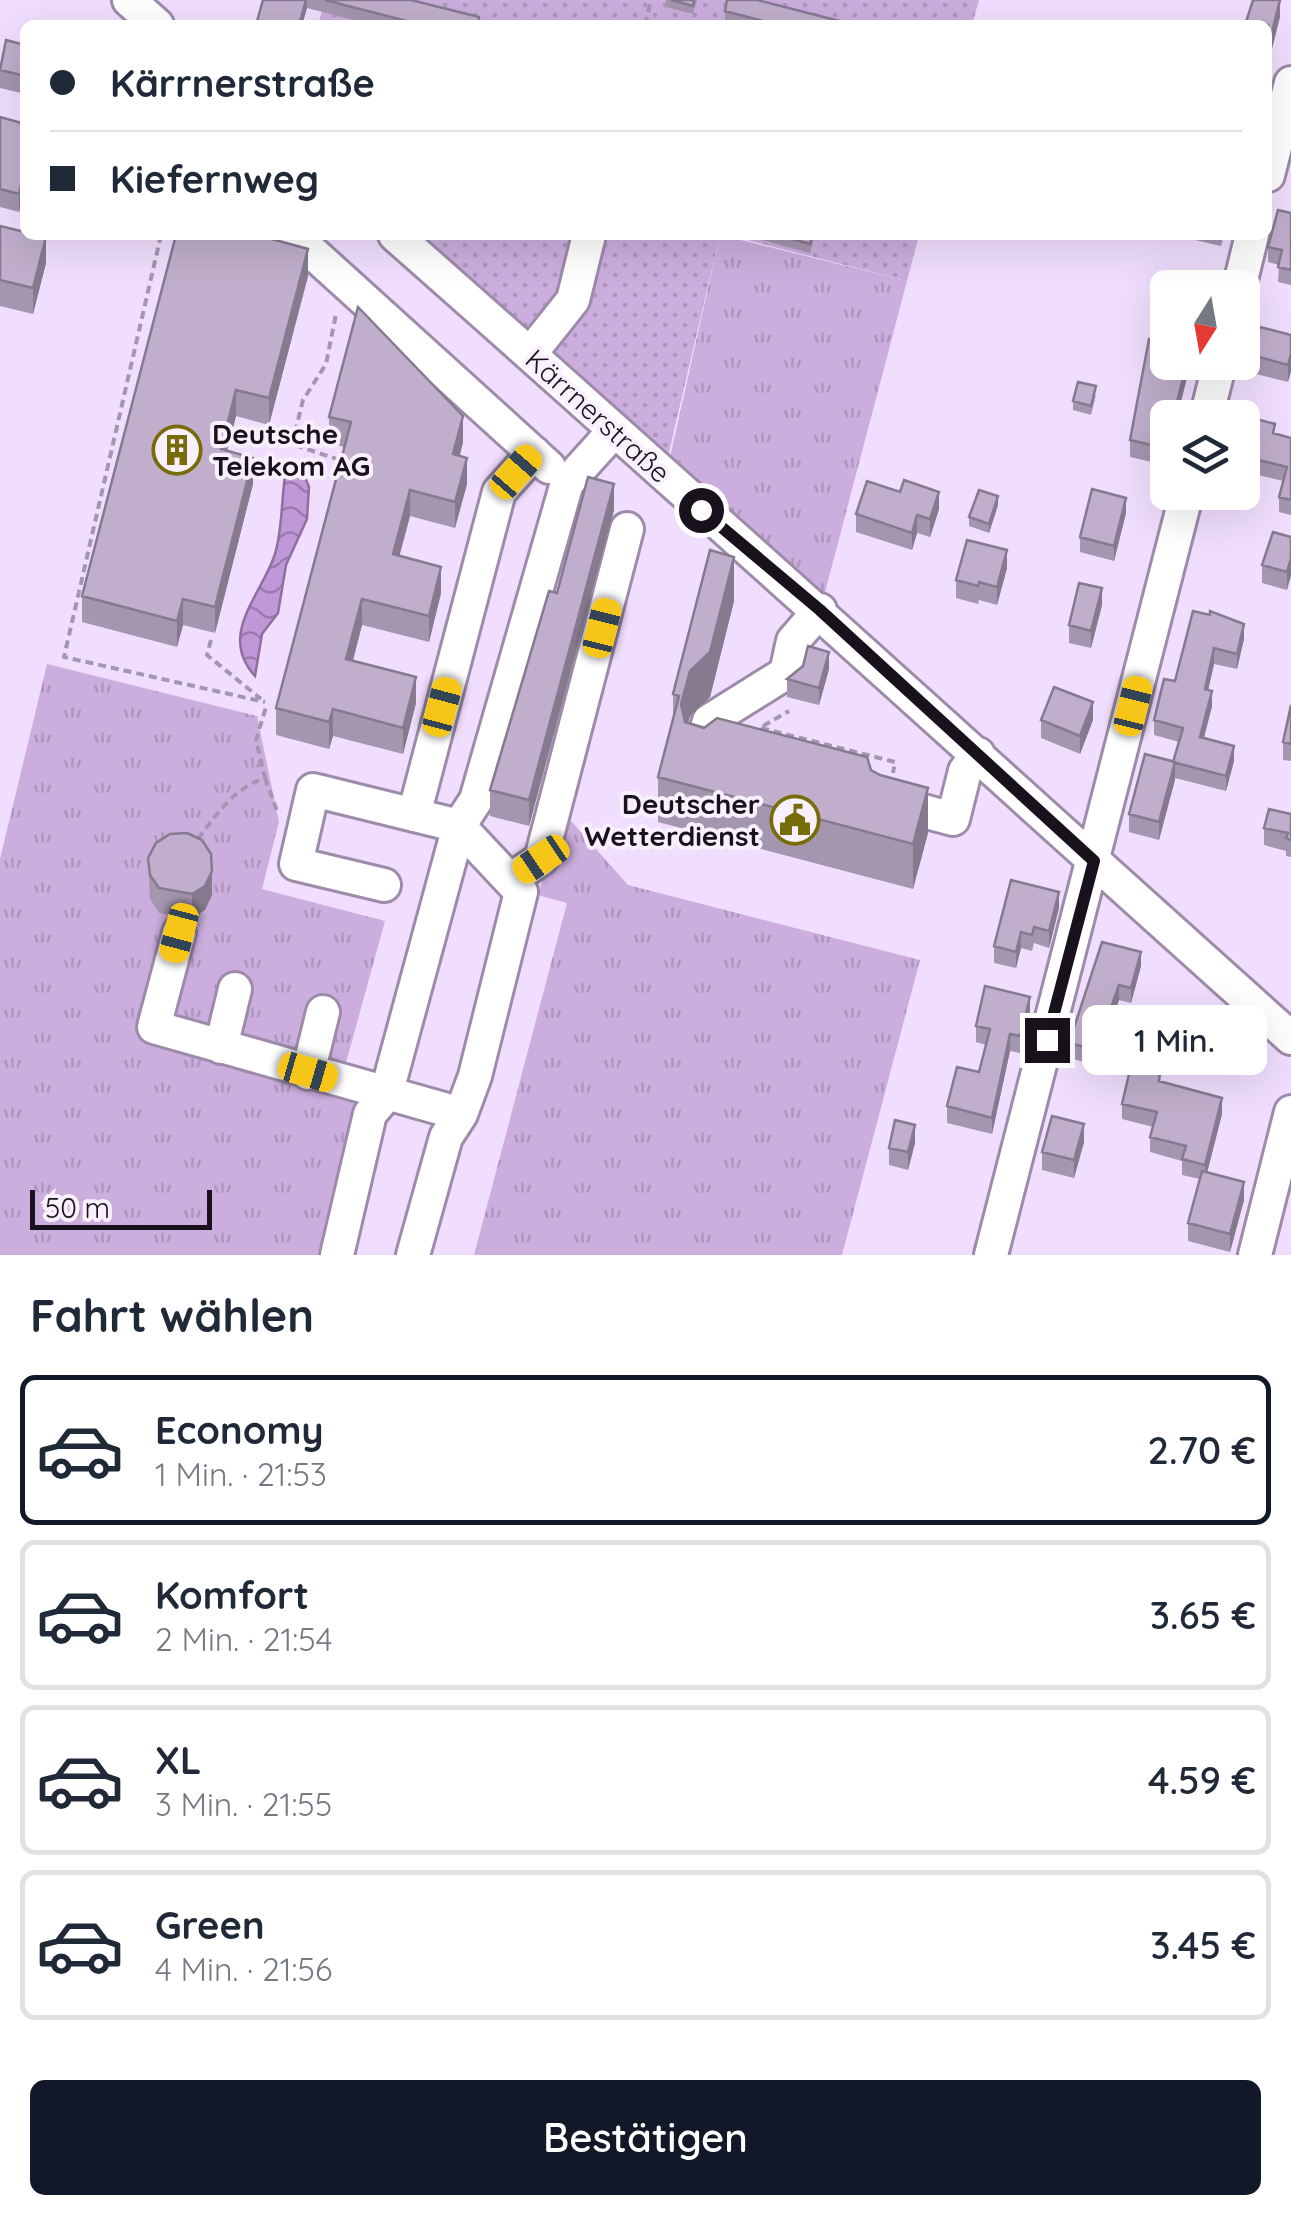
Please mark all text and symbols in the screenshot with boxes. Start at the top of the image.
text: Kärrnerstraße [110,59,375,107]
text: Kiefernweg [110,155,319,203]
north arrow [1150,270,1260,380]
map controls [1150,270,1260,510]
street label: Kärrnerstraße [519,341,678,490]
button: layers [1150,400,1260,510]
place label: Deutsche Telekom AG [212,416,370,483]
building icon: Deutsche Telekom AG [151,424,203,476]
car [485,440,547,504]
route start [679,488,724,533]
car [580,595,624,661]
car [1111,673,1155,739]
car [420,674,464,740]
place label: Deutscher Wetterdienst [584,786,760,853]
public building icon: Deutscher Wetterdienst [769,794,821,846]
car [508,830,574,888]
car [157,900,201,966]
callout: 1 Min. [1082,1005,1267,1075]
route end [1025,1018,1070,1063]
text: 1 Min. [1134,1020,1215,1060]
car [275,1049,341,1095]
scale bar [30,1185,212,1230]
text: 50 m [45,1190,110,1225]
text: Fahrt wählen [30,1287,314,1343]
icon: car [35,1405,125,1495]
text: Economy [155,1406,324,1454]
text: 2.70 € [1148,1426,1256,1474]
text: 1 Min. · 21:53 [155,1454,327,1494]
icon: car [35,1570,125,1660]
text: Komfort [155,1571,309,1619]
text: 3.65 € [1150,1591,1256,1639]
text: 2 Min. · 21:54 [155,1619,333,1659]
icon: car [35,1735,125,1825]
text: XL [155,1736,201,1784]
text: 4.59 € [1148,1756,1256,1804]
text: 3 Min. · 21:55 [155,1784,332,1824]
icon: car [35,1900,125,1990]
text: Green [155,1901,265,1949]
text: 3.45 € [1150,1921,1256,1969]
text: 4 Min. · 21:56 [155,1949,332,1989]
button: Bestätigen [30,2080,1261,2195]

